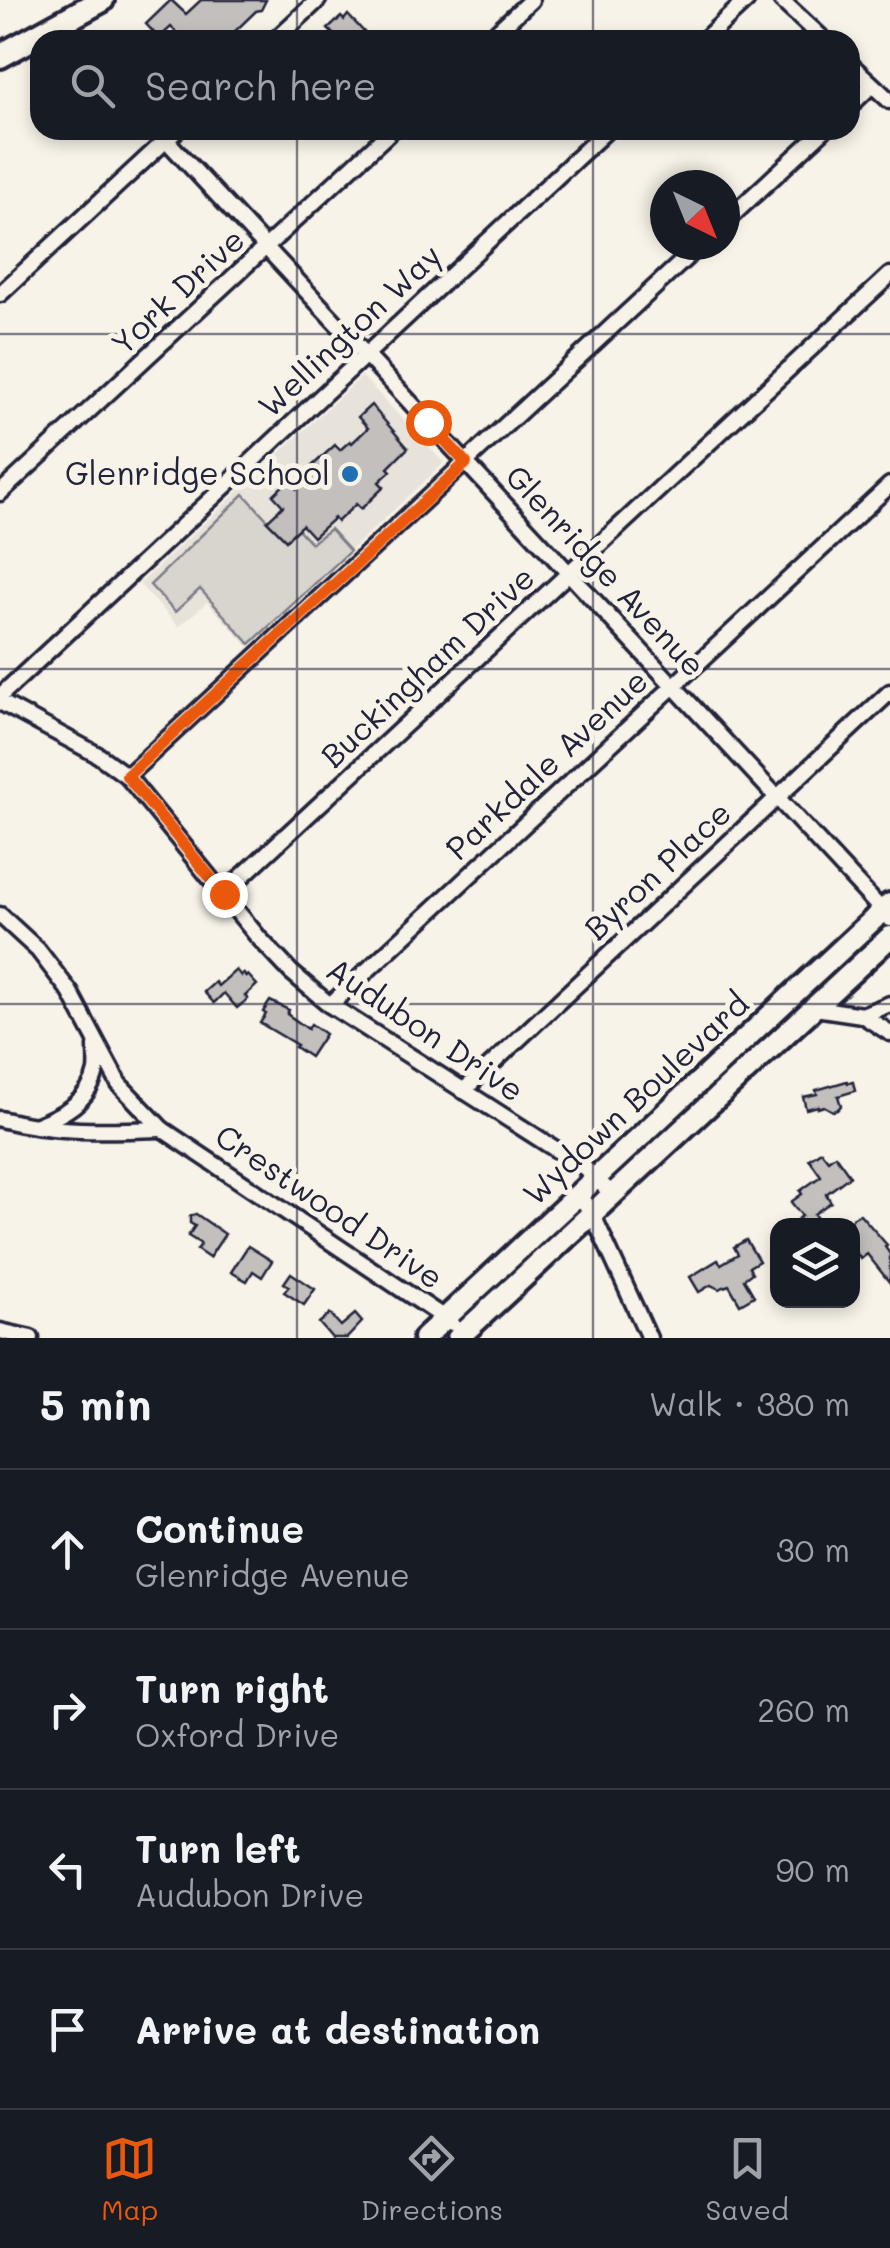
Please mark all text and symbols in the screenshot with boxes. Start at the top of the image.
search box [30,30,860,140]
icon: search [65,58,120,113]
text: Search here [145,60,376,110]
north arrow [650,170,740,260]
street label: York Drive [101,218,252,363]
street label: Wellington Way [248,234,450,426]
route start [406,400,452,446]
place label: Glenridge School [65,451,330,493]
street label: Glenridge Avenue [497,455,716,684]
marker: Glenridge School [339,463,361,485]
street label: Buckingham Drive [311,556,542,776]
street label: Parkdale Avenue [436,659,656,868]
street label: Byron Place [574,791,740,949]
route end [202,872,248,918]
street label: Audubon Drive [319,947,533,1110]
street label: Wydown Boulevard [513,982,757,1214]
street label: Crestwood Drive [208,1113,452,1297]
map controls [770,1218,860,1308]
button: layers [770,1218,860,1308]
text: 5 min [40,1376,151,1431]
text: Walk · 380 m [649,1382,850,1424]
text: Continue [135,1503,304,1553]
icon: ahead [40,1522,95,1577]
text: 30 m [776,1528,850,1570]
text: Glenridge Avenue [135,1553,410,1595]
text: Turn right [135,1663,329,1713]
icon: right [40,1682,95,1737]
text: 260 m [757,1688,850,1730]
text: Oxford Drive [135,1713,339,1755]
text: Turn left [135,1823,301,1873]
icon: left [40,1842,95,1897]
text: 90 m [776,1848,850,1890]
text: Audubon Drive [135,1873,364,1915]
icon: arrive [40,2002,95,2057]
text: Arrive at destination [135,2004,540,2054]
tab: Map [101,2131,158,2227]
tab: Directions [361,2131,503,2227]
tab: Saved [706,2131,789,2227]

